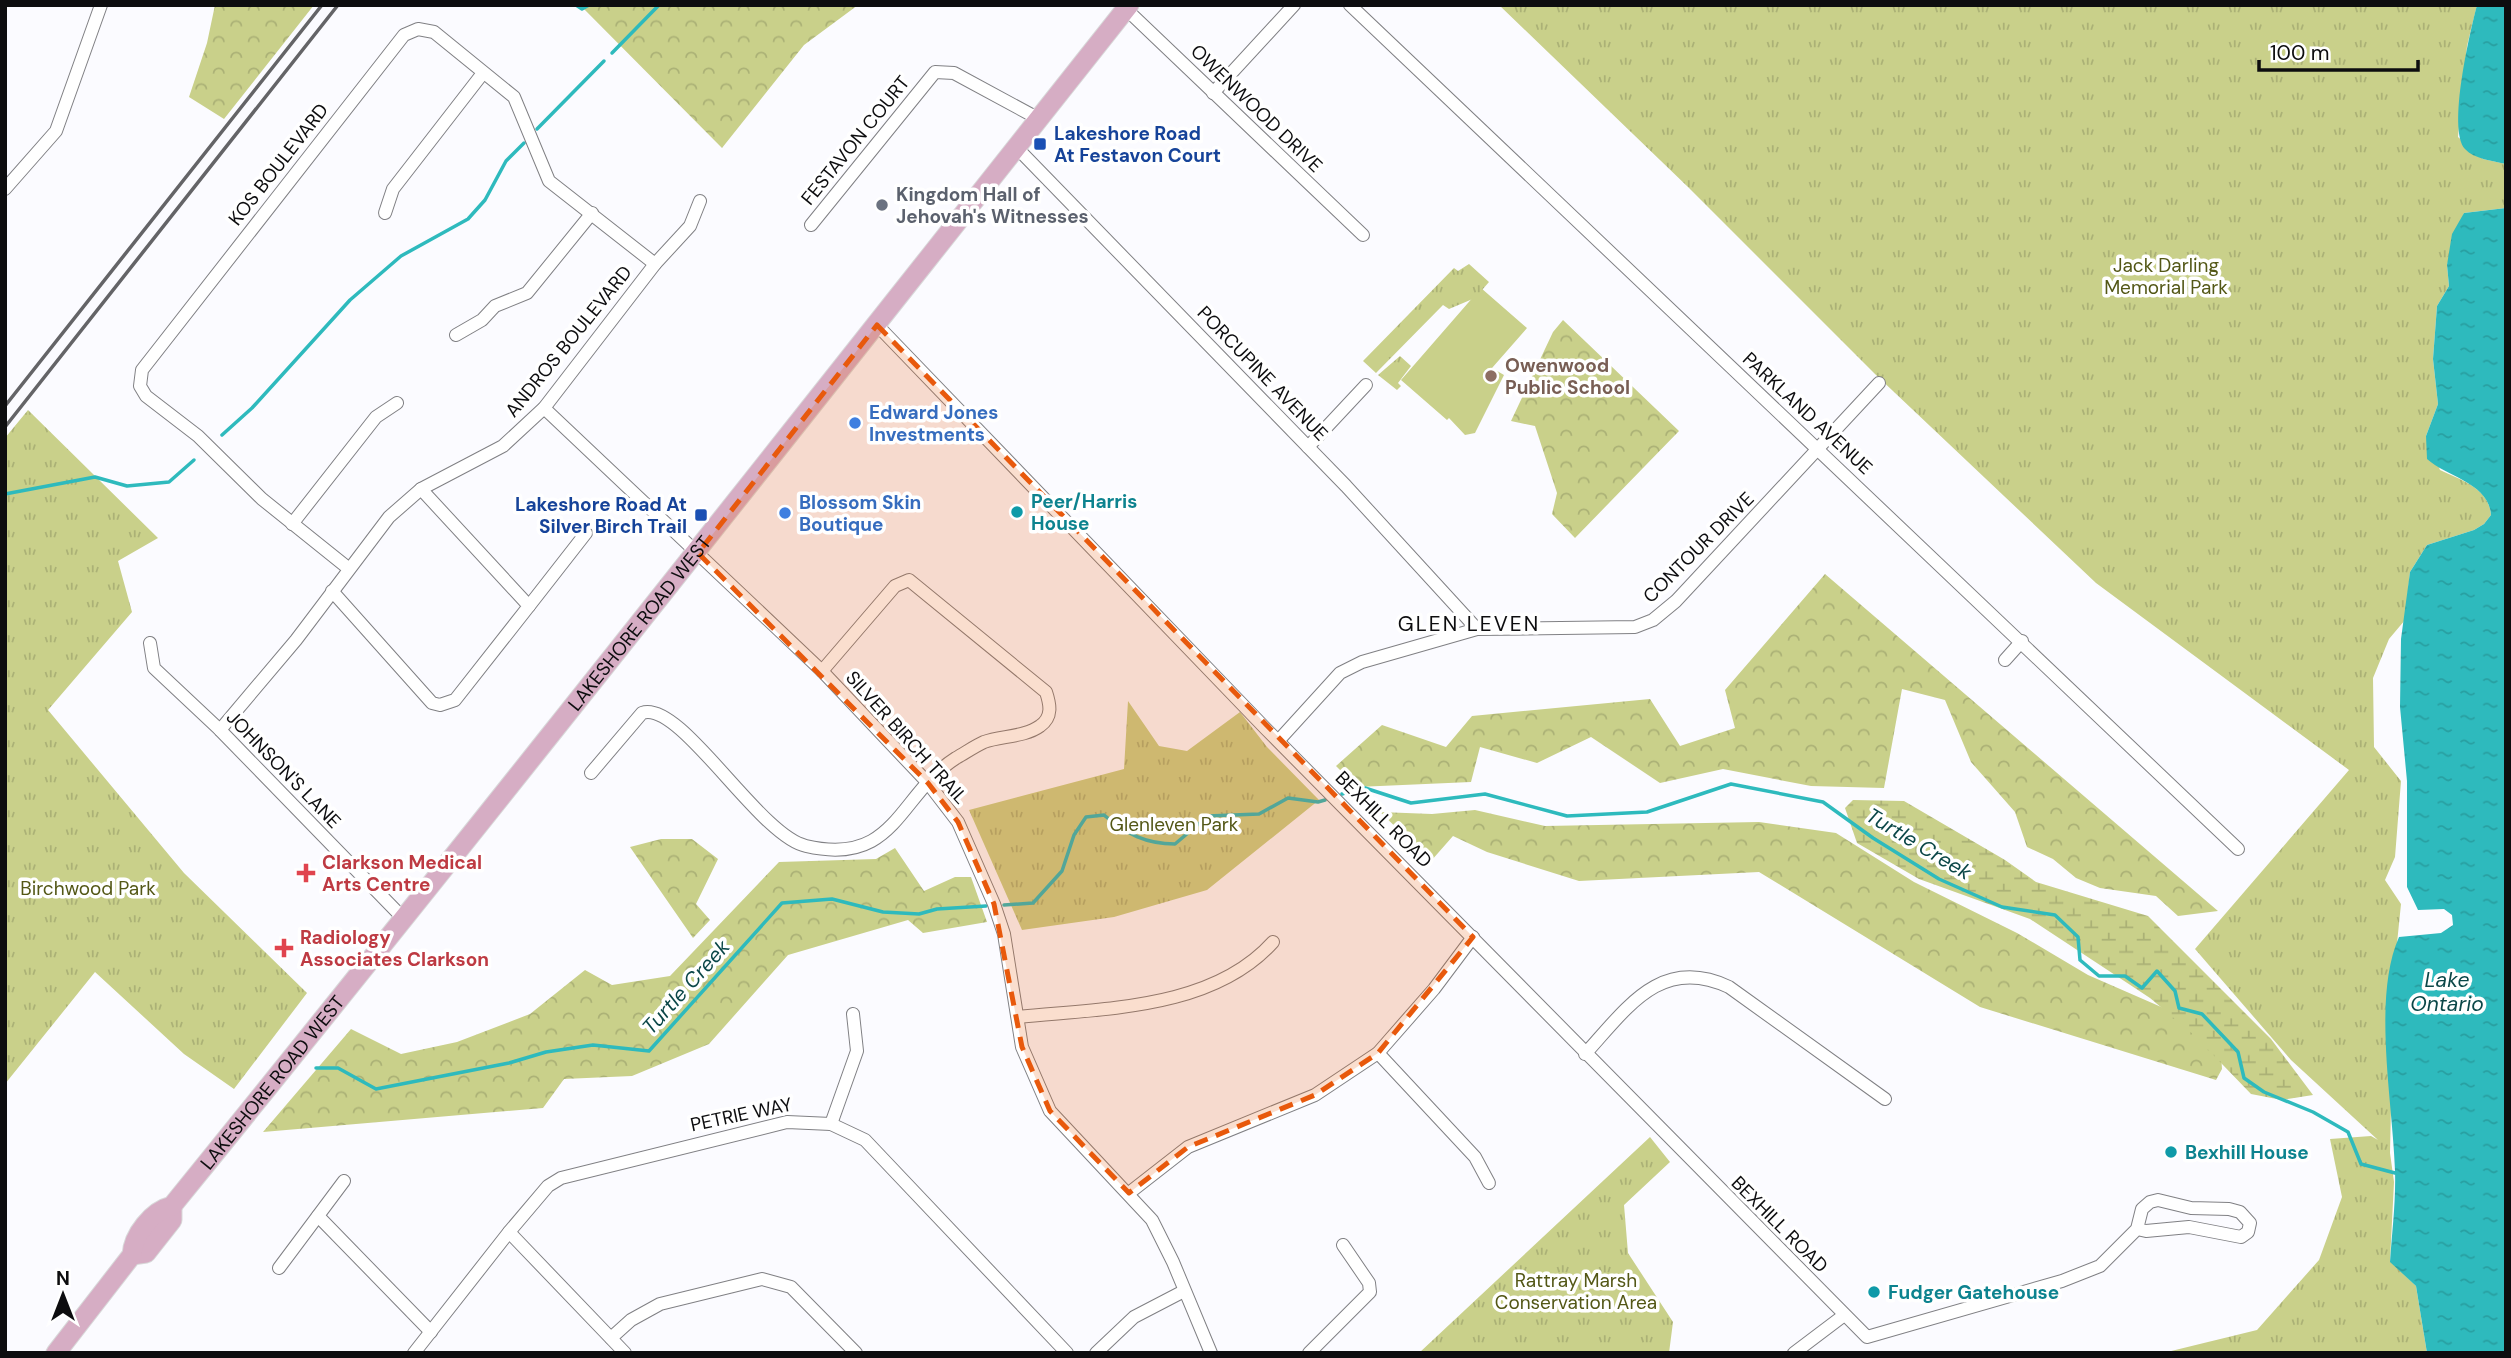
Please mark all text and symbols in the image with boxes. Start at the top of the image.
scale bar [2259,28,2418,72]
street label: OWENWOOD DRIVE [1185,39,1328,178]
text: 100 m [2270,39,2330,67]
street label: FESTAVON COURT [796,70,915,210]
street label: KOS BOULEVARD [223,98,334,230]
place label: Lakeshore Road At Festavon Court [1054,121,1221,168]
marker: Lakeshore Road At Festavon Court [1032,136,1048,152]
place label: Kingdom Hall of Jehovah's Witnesses [896,182,1089,229]
marker: Kingdom Hall of Jehovah's Witnesses [874,197,890,213]
park label: Jack Darling Memorial Park [2104,253,2228,300]
street label: ANDROS BOULEVARD [499,260,637,422]
street label: PORCUPINE AVENUE [1192,301,1333,446]
street label: PARKLAND AVENUE [1737,347,1878,480]
place label: Owenwood Public School [1505,353,1630,400]
marker: Owenwood Public School [1483,368,1499,384]
place label: Edward Jones Investments [869,400,998,447]
marker: Edward Jones Investments [847,415,863,431]
street label: CONTOUR DRIVE [1637,486,1759,608]
place label: Peer/Harris House [1031,489,1137,536]
place label: Blossom Skin Boutique [799,490,921,537]
place label: Lakeshore Road At Silver Birch Trail [515,492,687,539]
marker: Peer/Harris House [1009,504,1025,520]
marker: Blossom Skin Boutique [777,505,793,521]
marker: Lakeshore Road At Silver Birch Trail [693,507,709,523]
street label: LAKESHORE ROAD WEST [562,530,717,716]
district label: GLEN LEVEN [1398,610,1540,638]
street label: SILVER BIRCH TRAIL [840,666,973,809]
street label: JOHNSON'S LANE [221,705,346,834]
street label: BEXHILL ROAD [1330,766,1437,873]
water label: Turtle Creek [1861,801,1977,887]
park label: Glenleven Park [1110,812,1239,837]
place label: Clarkson Medical Arts Centre [322,850,482,897]
marker: Clarkson Medical Arts Centre [296,863,316,883]
park label: Birchwood Park [20,876,156,901]
place label: Radiology Associates Clarkson [300,925,489,972]
water label: Turtle Creek [636,933,736,1040]
marker: Radiology Associates Clarkson [274,938,294,958]
water label: Lake Ontario [2410,966,2484,1018]
street label: LAKESHORE ROAD WEST [195,990,350,1175]
street label: PETRIE WAY [688,1092,794,1137]
place label: Bexhill House [2185,1140,2309,1165]
marker: Bexhill House [2163,1144,2179,1160]
street label: BEXHILL ROAD [1726,1171,1833,1278]
north arrow [28,1260,98,1330]
text: N [56,1266,70,1291]
park label: Rattray Marsh Conservation Area [1495,1268,1657,1315]
place label: Fudger Gatehouse [1888,1280,2059,1305]
marker: Fudger Gatehouse [1866,1284,1882,1300]

